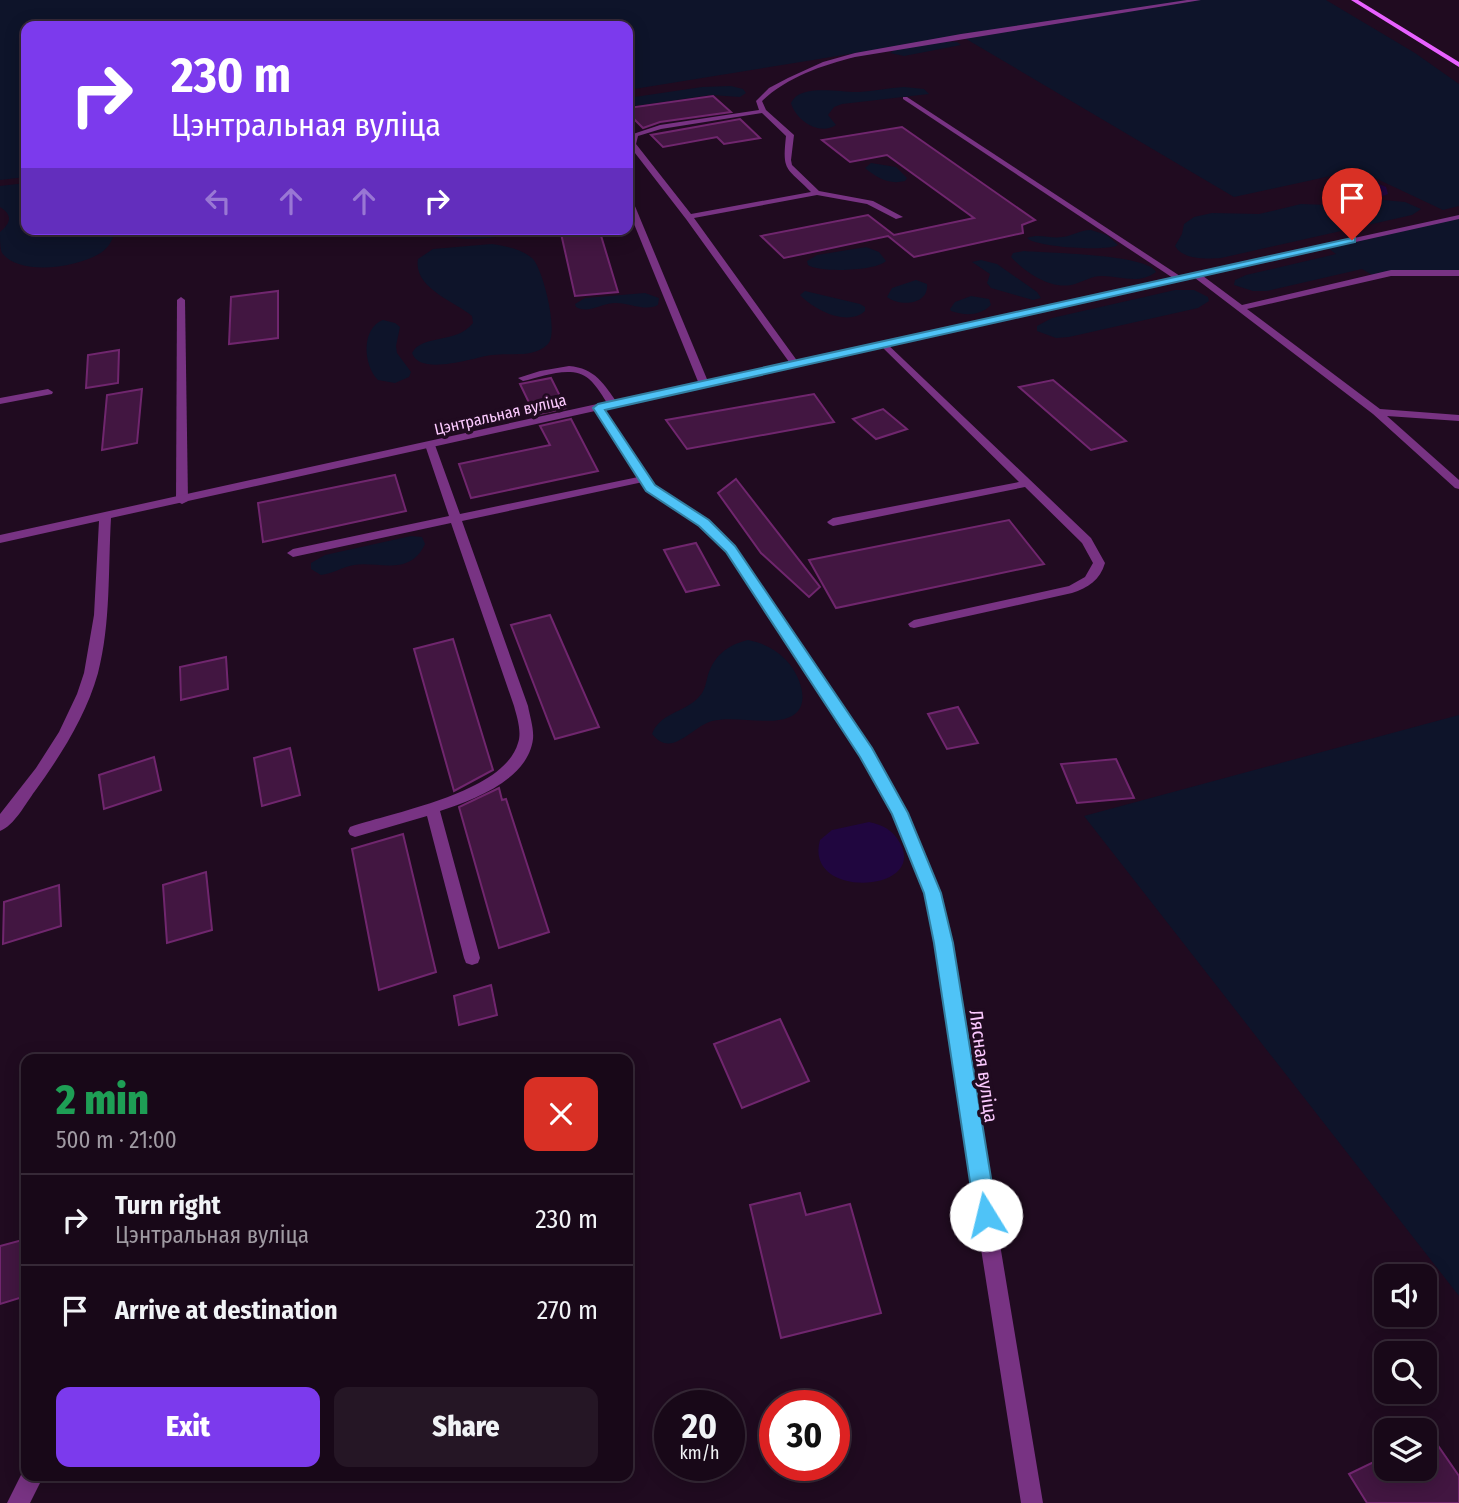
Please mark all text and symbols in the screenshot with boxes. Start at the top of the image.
text: 230 m [171,46,291,105]
icon: right [56,49,147,140]
text: Цэнтральная вуліца [171,106,441,144]
pin [1322,168,1382,240]
icon: arrive [1333,179,1371,217]
icon: left [199,182,237,220]
icon: ahead [272,182,310,220]
icon: ahead [345,182,383,220]
icon: right [418,182,456,220]
street label: Цэнтральная вуліца [432,390,568,439]
street label: Лясная вуліца [964,1008,1003,1124]
text: 2 min [56,1075,149,1125]
button: close [524,1077,598,1151]
text: 500 m · 21:00 [56,1126,177,1154]
position arrow [949,1178,1023,1252]
text: Turn right [115,1190,221,1221]
icon: right [56,1201,94,1239]
text: 230 m [535,1204,598,1235]
text: Цэнтральная вуліца [115,1221,309,1249]
map controls [1374,1264,1437,1481]
button: sound [1374,1264,1437,1327]
icon: arrive [56,1292,94,1330]
text: Arrive at destination [115,1295,338,1326]
text: 270 m [537,1295,598,1326]
button: search [1374,1341,1437,1404]
button: Exit [56,1387,320,1467]
button: Share [334,1387,598,1467]
speed limit sign: 30 [759,1390,850,1481]
text: 20 [682,1405,717,1447]
button: layers [1374,1418,1437,1481]
text: km/h [679,1442,720,1464]

